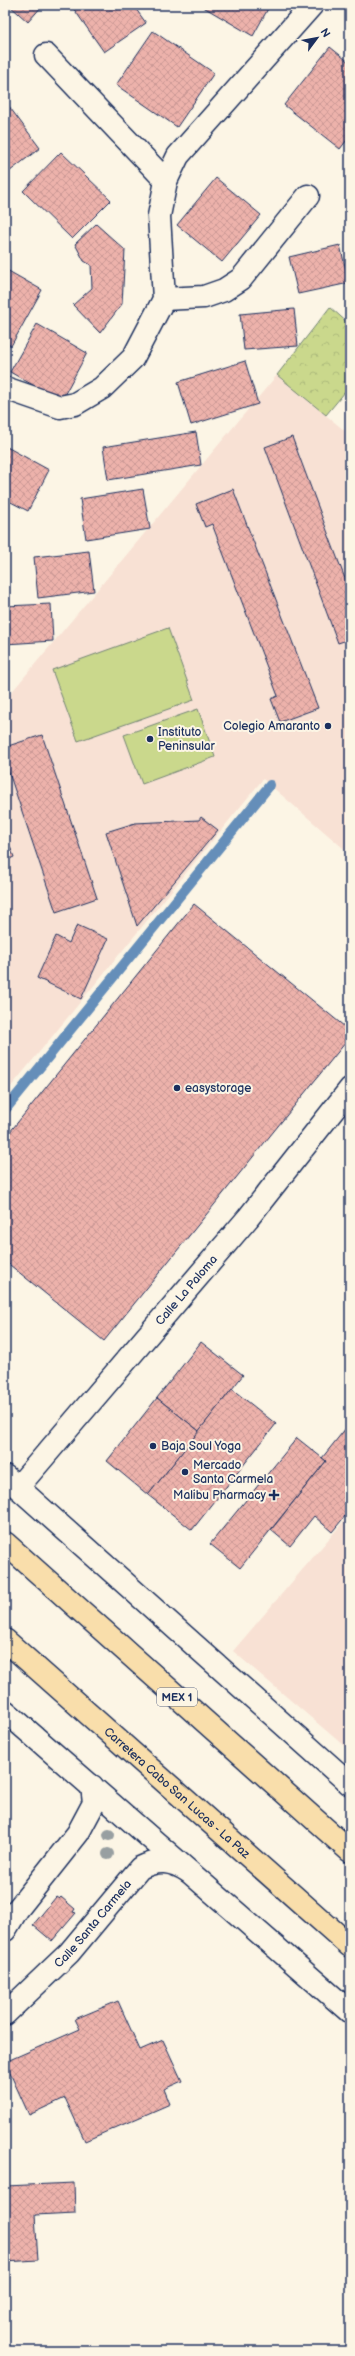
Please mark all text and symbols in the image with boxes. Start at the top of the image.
north arrow [297,18,337,58]
text: N [317,26,333,40]
place label: Colegio Amaranto [223,719,320,734]
marker: Colegio Amaranto [323,721,333,731]
place label: Instituto Peninsular [158,725,216,754]
marker: Instituto Peninsular [145,734,155,744]
place label: easystorage [185,1081,251,1096]
marker: easystorage [172,1083,182,1093]
street label: Calle La Paloma [152,1252,221,1328]
place label: Baja Soul Yoga [161,1439,241,1454]
marker: Baja Soul Yoga [148,1441,158,1451]
place label: Mercado Santa Carmela [193,1458,273,1487]
marker: Mercado Santa Carmela [180,1467,190,1477]
place label: Malibu Pharmacy [173,1488,267,1503]
marker: Malibu Pharmacy [269,1490,279,1500]
road number: MEX 1 [157,1688,197,1706]
street label: Carretera Cabo San Lucas - La Paz [101,1724,253,1862]
street label: Calle Santa Carmela [51,1877,135,1971]

